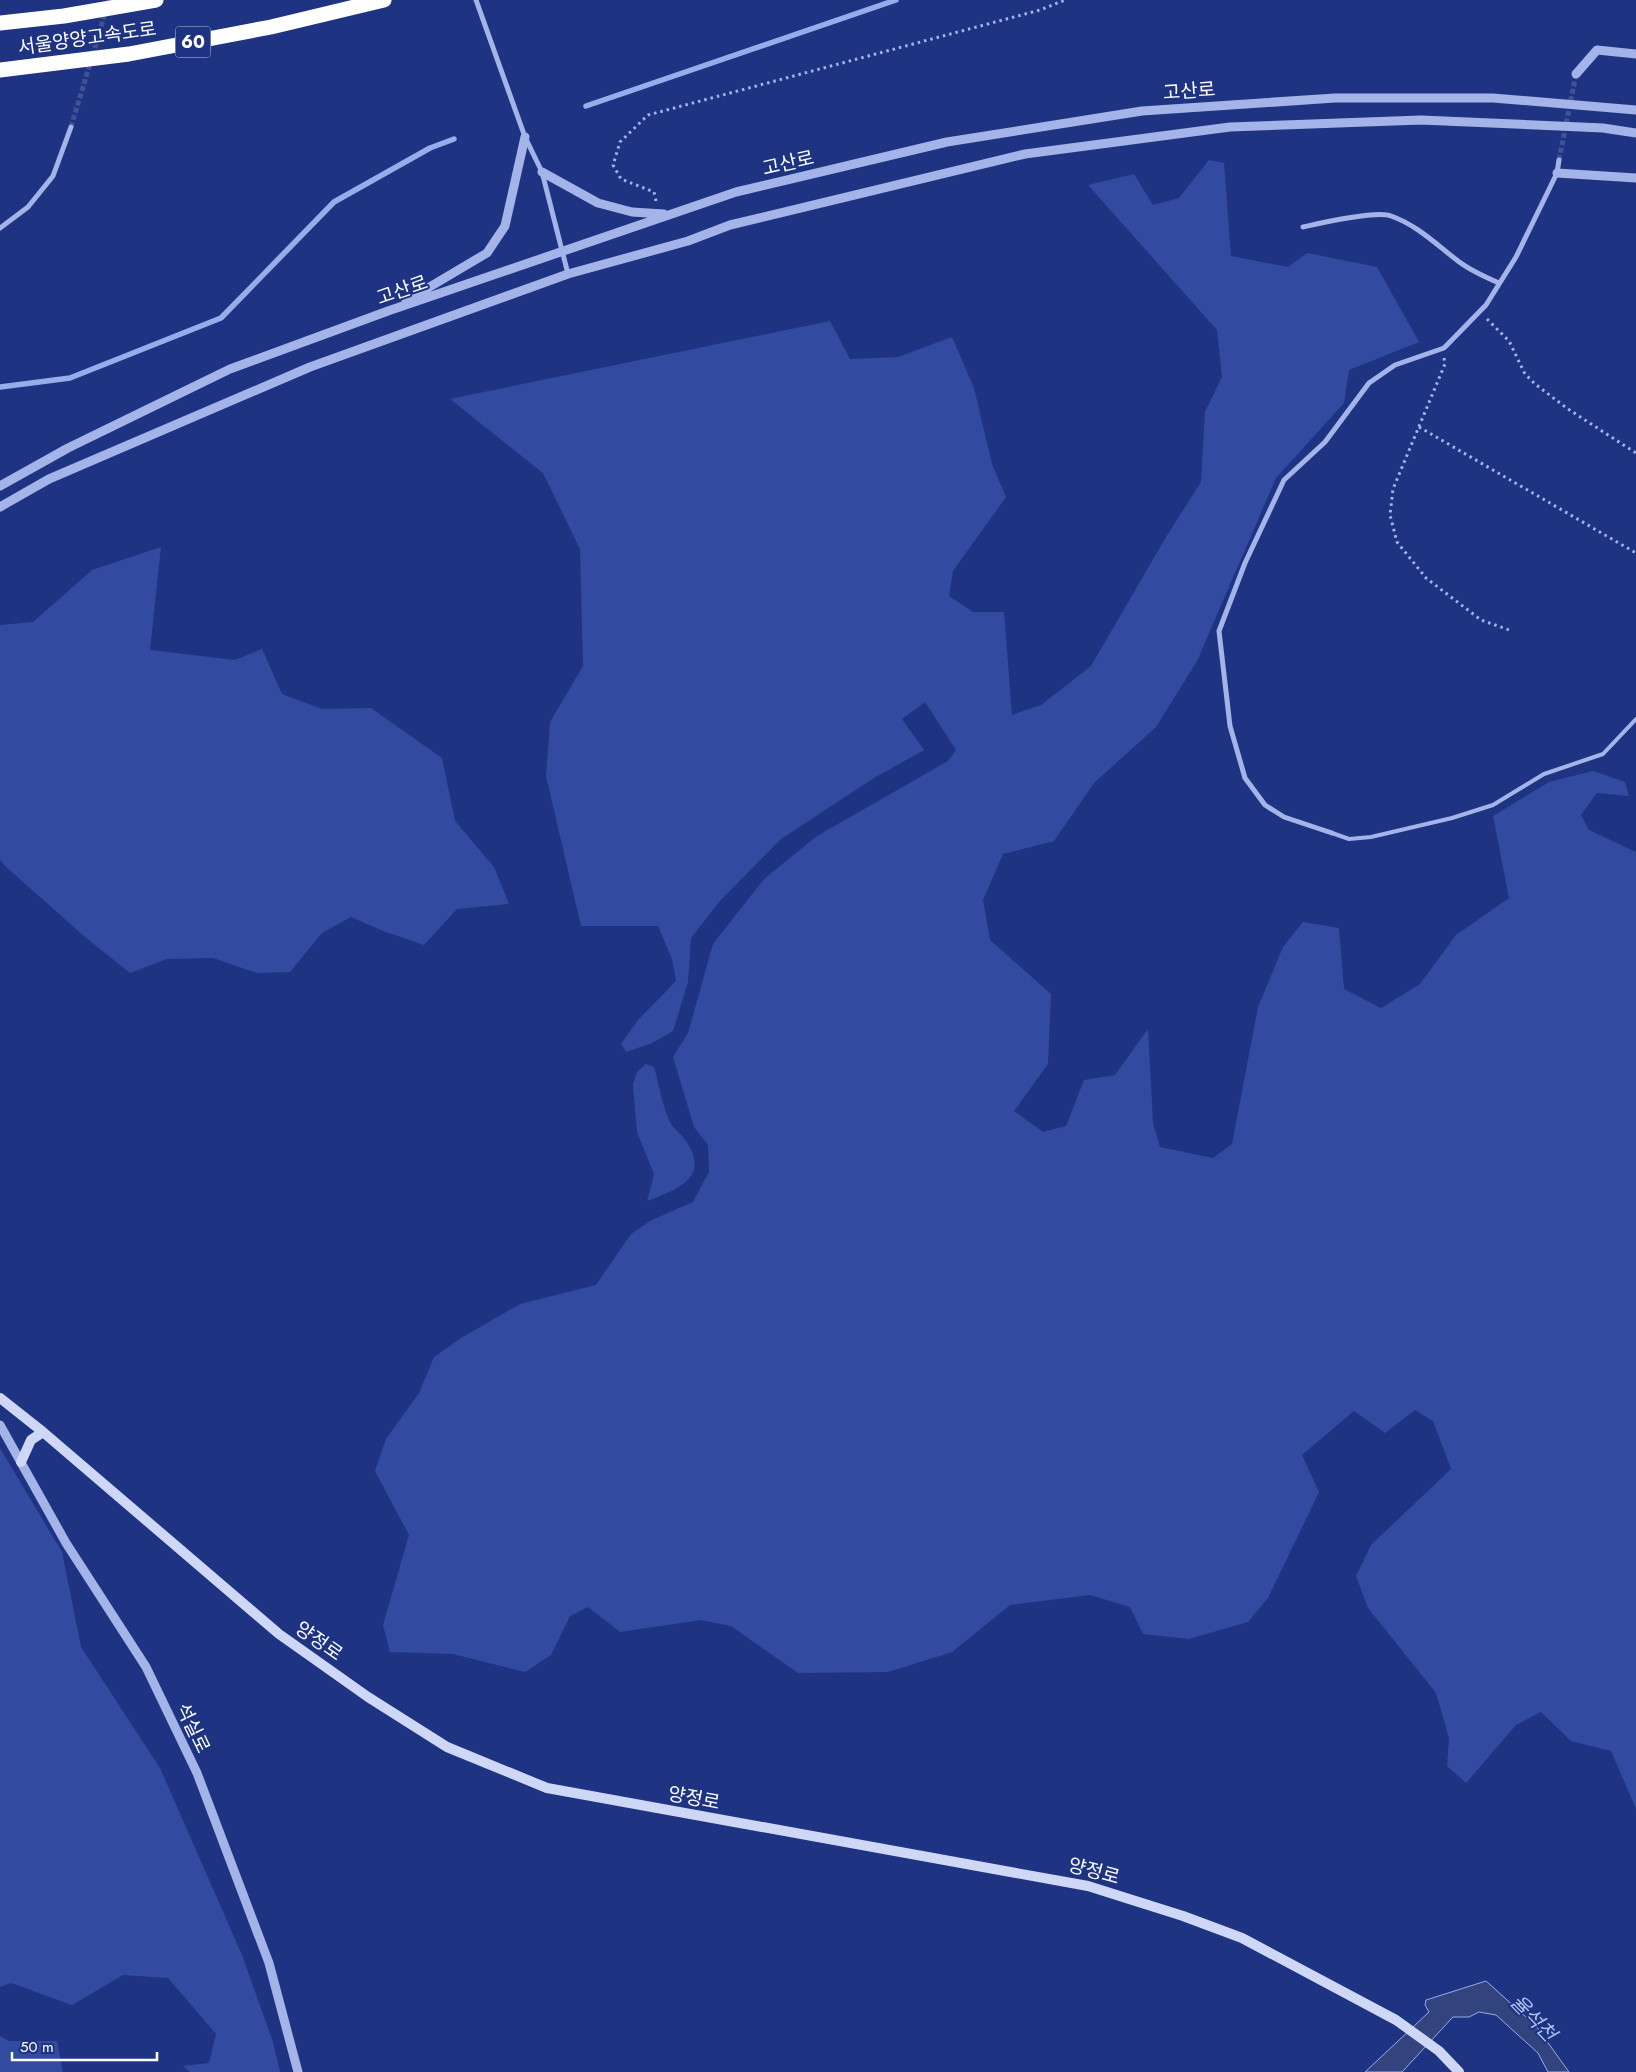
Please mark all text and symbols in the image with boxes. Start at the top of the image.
street label: 서울양양고속도로 [16,15,158,61]
road number: 60 [176,27,210,58]
street label: 고산로 [1162,76,1216,106]
street label: 고산로 [759,144,817,182]
street label: 고산로 [373,269,431,311]
street label: 양정로 [290,1615,348,1667]
street label: 석실로 [169,1699,217,1757]
street label: 양정로 [666,1780,722,1816]
street label: 양정로 [1065,1851,1123,1891]
water label: 율석천 [1503,1988,1564,2050]
scale bar [12,2030,158,2062]
text: 50 m [20,2036,54,2058]

